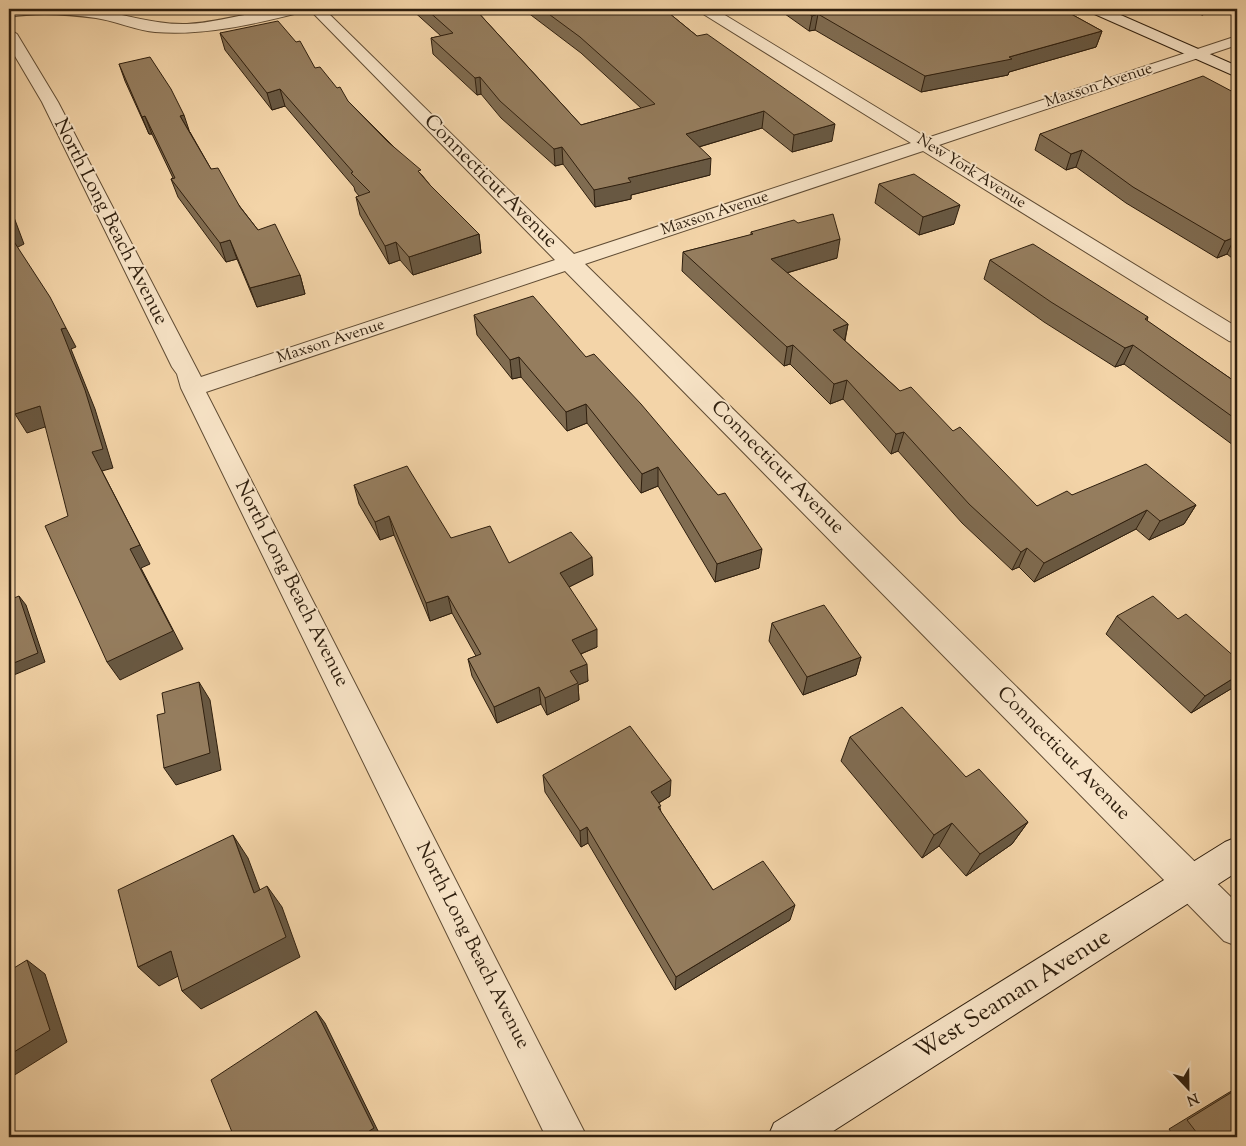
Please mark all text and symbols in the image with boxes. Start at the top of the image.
street label: Maxson Avenue [1042,58,1156,114]
street label: Connecticut Avenue [416,108,564,256]
street label: North Long Beach Avenue [45,114,175,330]
street label: New York Avenue [912,129,1030,215]
street label: Maxson Avenue [658,186,772,242]
street label: Maxson Avenue [274,314,388,370]
street label: Connecticut Avenue [703,394,851,542]
street label: North Long Beach Avenue [226,476,356,692]
street label: Connecticut Avenue [989,680,1137,828]
street label: North Long Beach Avenue [407,838,537,1054]
street label: West Seaman Avenue [908,921,1118,1069]
north arrow [1164,1064,1214,1114]
text: N [1183,1087,1201,1110]

